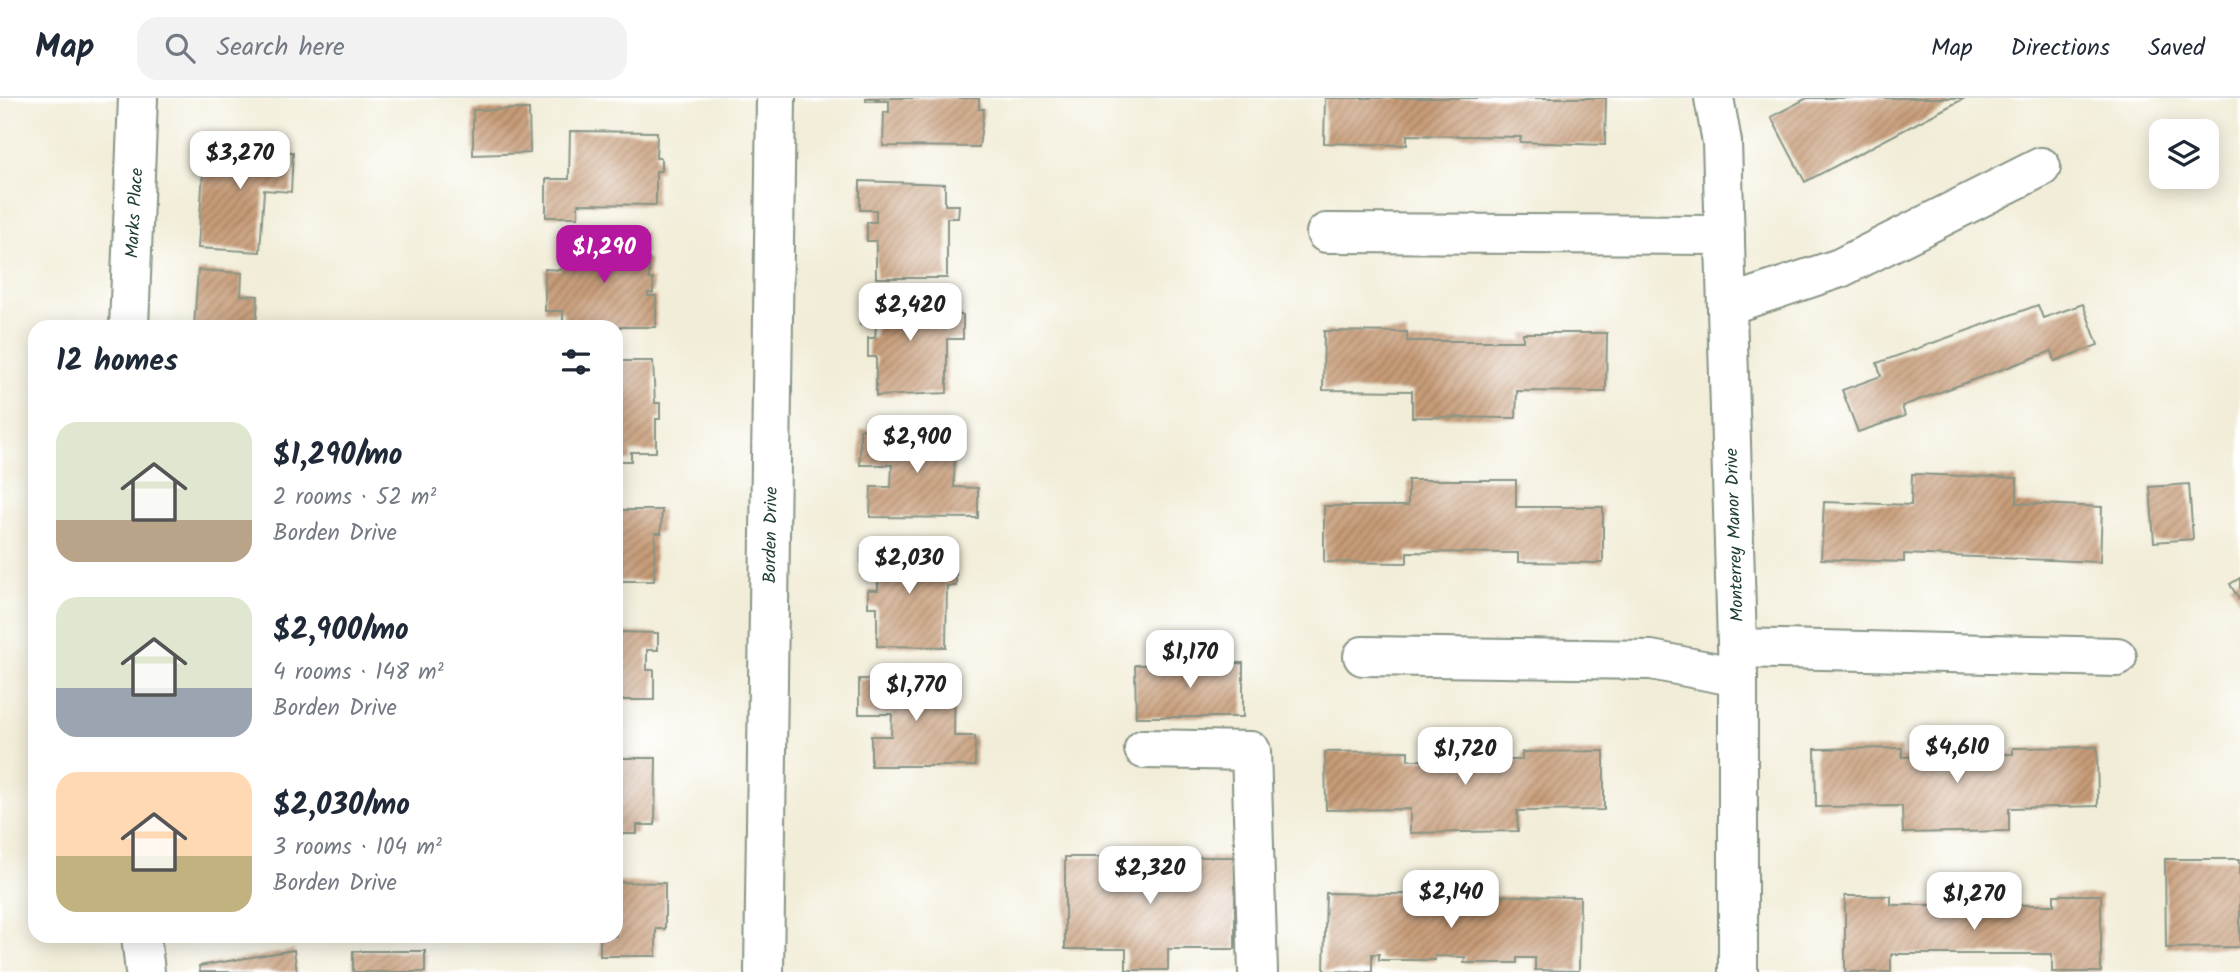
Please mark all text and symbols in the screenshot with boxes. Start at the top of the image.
search box [137,17,627,80]
text: Map [35,22,95,75]
text: Search here [217,27,345,69]
icon: search [161,29,199,67]
text: Map [1931,29,1973,68]
text: Directions [2011,29,2110,68]
text: Saved [2148,29,2205,68]
map controls [2149,119,2219,189]
button: layers [2149,119,2219,189]
pin: $3,270 [183,132,297,191]
text: $3,270 [206,136,274,172]
street label: Marks Place [119,167,152,259]
pin: $1,290 [547,226,661,285]
text: $1,290 [572,230,636,266]
pin: $2,420 [853,284,967,343]
text: $2,420 [875,288,945,324]
text: 12 homes [56,338,178,386]
icon: filters [557,343,595,381]
pin: $2,900 [860,416,974,475]
text: $2,900 [883,420,951,456]
text: $1,290/mo [273,432,402,480]
street label: Monterrey Manor Drive [1718,448,1753,622]
icon: home [112,450,196,534]
text: 2 rooms · 52 m² [273,480,436,516]
street label: Borden Drive [756,486,787,584]
text: Borden Drive [273,516,397,552]
pin: $2,030 [852,536,966,596]
text: $2,030 [874,541,944,577]
text: $2,900/mo [273,607,409,655]
icon: home [112,625,196,709]
pin: $1,170 [1133,630,1247,690]
text: $1,170 [1162,635,1218,671]
text: 4 rooms · 148 m² [273,655,444,691]
pin: $1,770 [859,664,973,723]
text: $1,770 [886,668,946,704]
text: Borden Drive [273,691,397,727]
pin: $4,610 [1900,726,2014,785]
pin: $1,720 [1408,728,1522,787]
text: $4,610 [1925,730,1989,766]
text: $1,720 [1434,732,1496,768]
text: $2,030/mo [273,782,410,830]
icon: home [112,800,196,884]
text: 3 rooms · 104 m² [273,830,442,866]
pin: $2,320 [1093,846,1207,906]
text: $2,320 [1115,851,1185,887]
text: Borden Drive [273,866,397,902]
pin: $2,140 [1394,870,1508,930]
pin: $1,270 [1917,872,2031,932]
text: $2,140 [1419,875,1483,911]
text: $1,270 [1943,877,2005,913]

